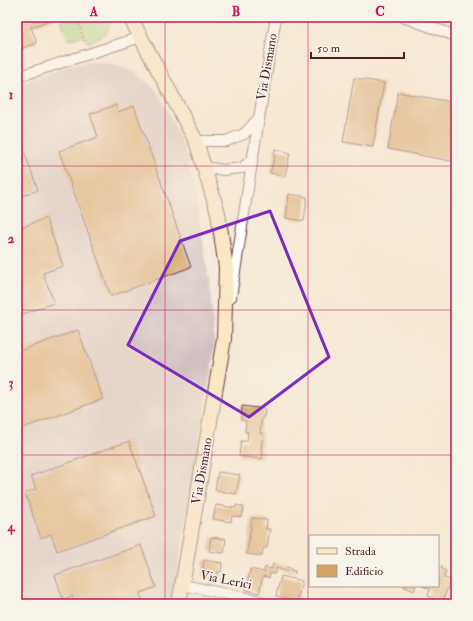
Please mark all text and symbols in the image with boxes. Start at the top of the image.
text: A [89,4,99,20]
text: B [232,4,240,20]
text: C [375,4,385,20]
street label: Via Dismano [253,32,281,102]
scale bar [311,34,404,60]
text: 50 m [317,41,341,56]
text: 1 [9,87,14,103]
text: 2 [8,231,15,247]
text: 3 [9,375,14,391]
street label: Via Dismano [188,436,216,506]
text: 4 [6,519,15,535]
legend [309,535,439,587]
text: Strada [345,544,377,559]
text: Edificio [345,564,383,579]
street label: Via Lerici [199,567,254,593]

